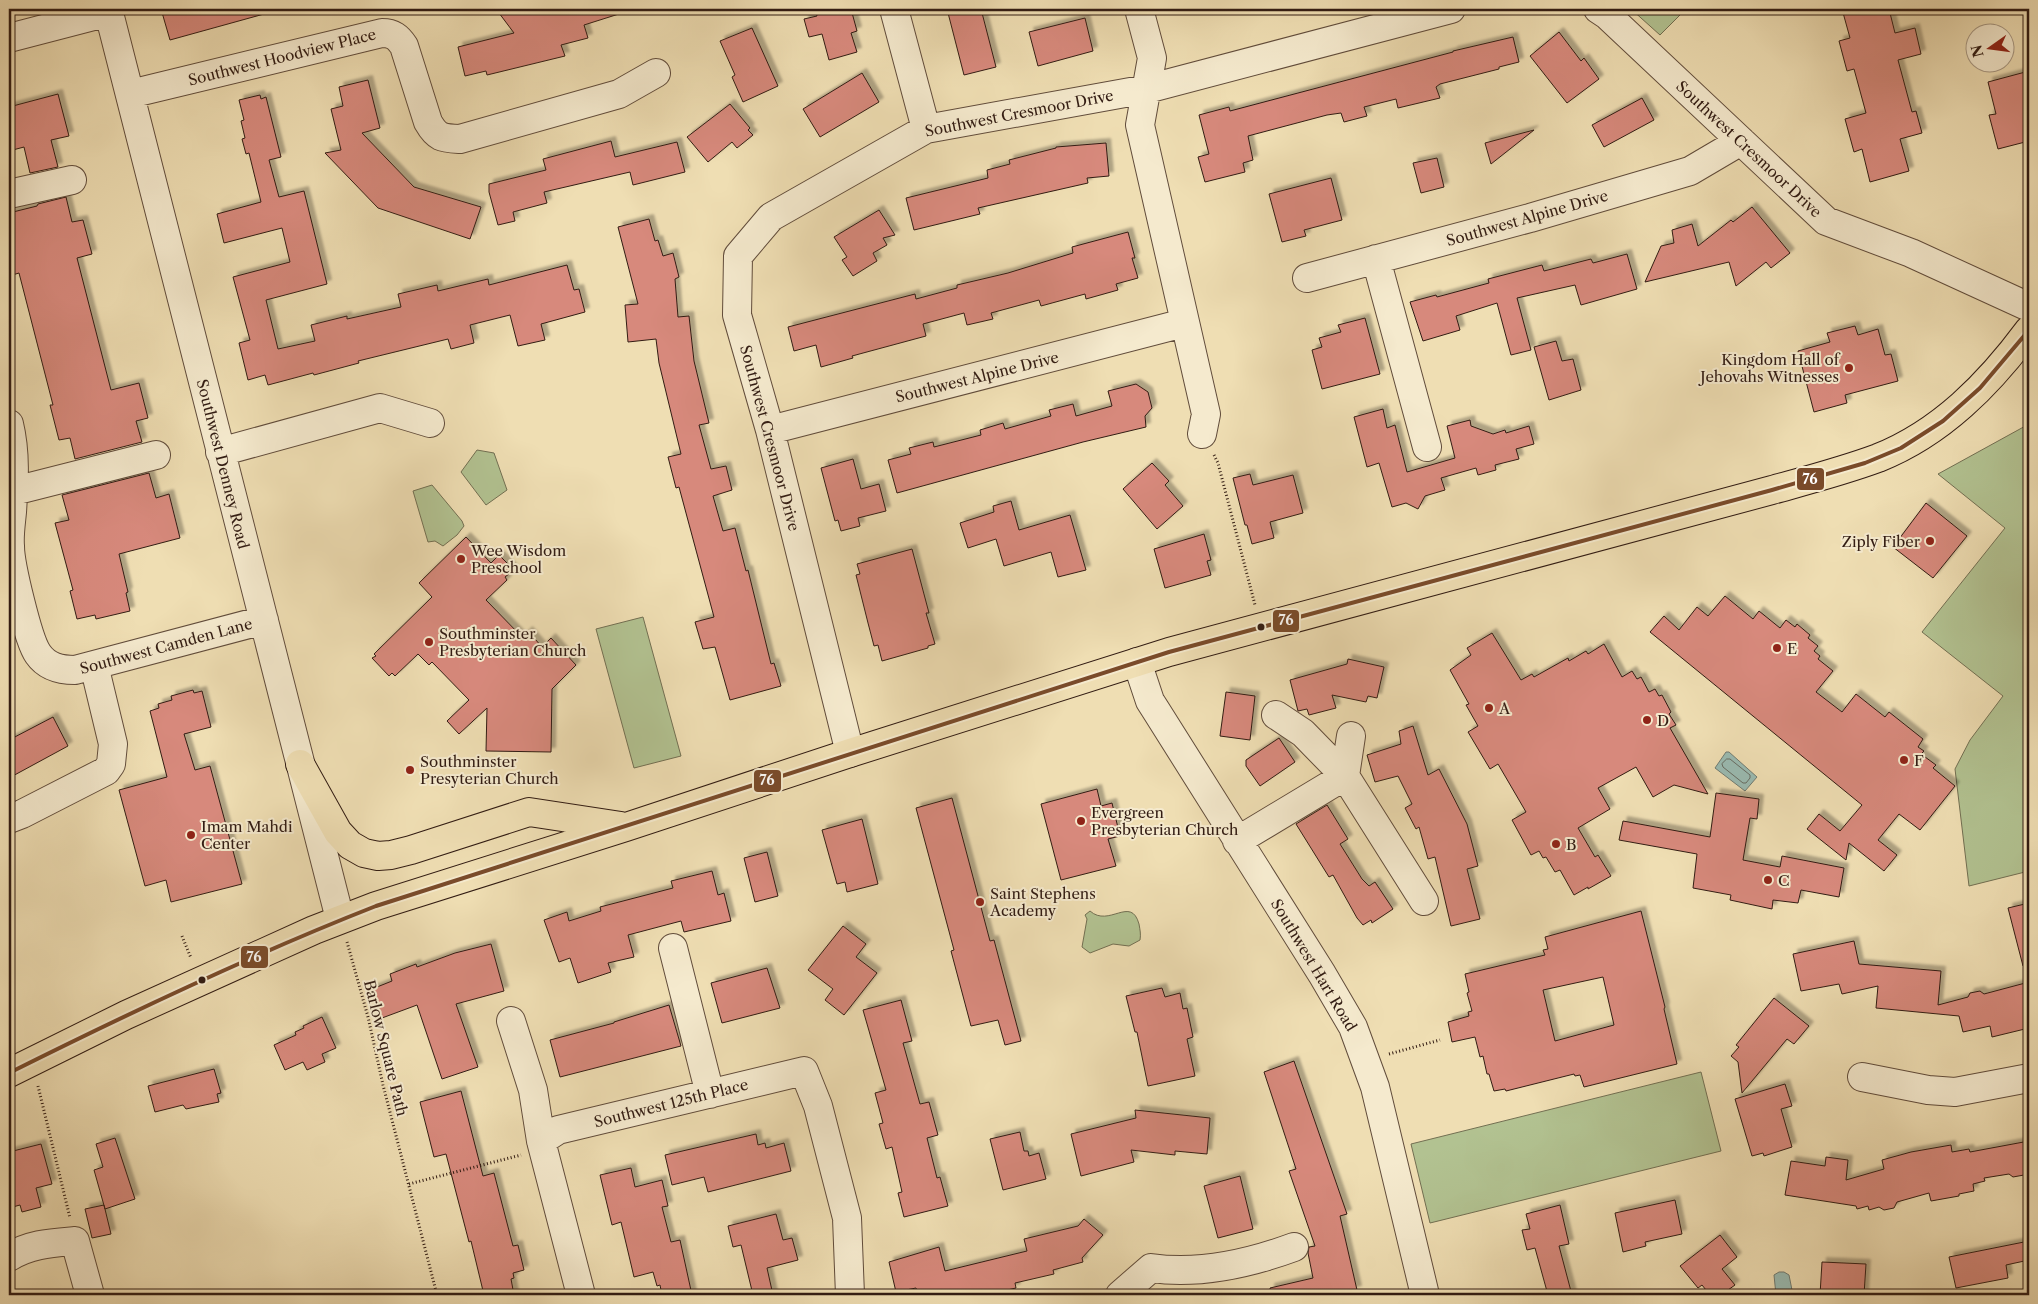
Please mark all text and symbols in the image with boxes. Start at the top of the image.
north arrow [1966,22,2016,72]
street label: Southwest Hoodview Place [186,24,378,90]
text: N [1967,43,1988,59]
street label: Southwest Cresmoor Drive [1672,77,1826,221]
street label: Southwest Cresmoor Drive [923,85,1115,141]
street label: Southwest Alpine Drive [1444,186,1610,250]
street label: Southwest Cresmoor Drive [736,343,804,533]
street label: Southwest Alpine Drive [893,348,1061,406]
place label: Kingdom Hall of Jehovahs Witnesses [1698,350,1841,386]
marker: Kingdom Hall of Jehovahs Witnesses [1843,362,1855,374]
street label: Southwest Denney Road [193,377,253,551]
line badge: 76 [1796,467,1825,491]
text: 76 [1802,470,1818,488]
place label: Ziply Fiber [1842,532,1921,551]
marker: Ziply Fiber [1924,535,1936,547]
place label: Wee Wisdom Preschool [470,541,566,577]
marker: Wee Wisdom Preschool [455,553,467,565]
line badge: 76 [1272,609,1300,633]
text: 76 [1278,611,1294,629]
street label: Southwest Camden Lane [78,614,254,678]
unlabelled marker [1256,622,1266,632]
place label: Southminster Presbyterian Church [439,624,587,660]
marker: Southminster Presbyterian Church [423,636,435,648]
place label: E [1787,639,1797,658]
marker: E [1771,642,1783,654]
place label: A [1498,699,1511,718]
marker: A [1483,702,1495,714]
place label: D [1657,711,1669,730]
marker: D [1641,714,1653,726]
place label: F [1914,751,1924,770]
place label: Southminster Presyterian Church [420,752,559,788]
marker: F [1898,754,1910,766]
marker: Southminster Presyterian Church [404,764,416,776]
line badge: 76 [753,769,782,793]
text: 76 [759,771,775,789]
place label: Evergreen Presbyterian Church [1091,803,1239,839]
marker: Evergreen Presbyterian Church [1075,815,1087,827]
place label: Imam Mahdi Center [201,817,293,853]
marker: Imam Mahdi Center [185,829,197,841]
place label: B [1566,835,1576,854]
marker: B [1550,838,1562,850]
place label: C [1778,871,1790,890]
marker: C [1762,874,1774,886]
place label: Saint Stephens Academy [989,884,1096,920]
street label: Southwest Hart Road [1267,895,1361,1035]
marker: Saint Stephens Academy [974,896,986,908]
line badge: 76 [240,945,269,969]
text: 76 [246,948,262,966]
unlabelled marker [197,975,207,985]
street label: Barlow Square Path [360,978,412,1119]
street label: Southwest 125th Place [592,1075,750,1131]

